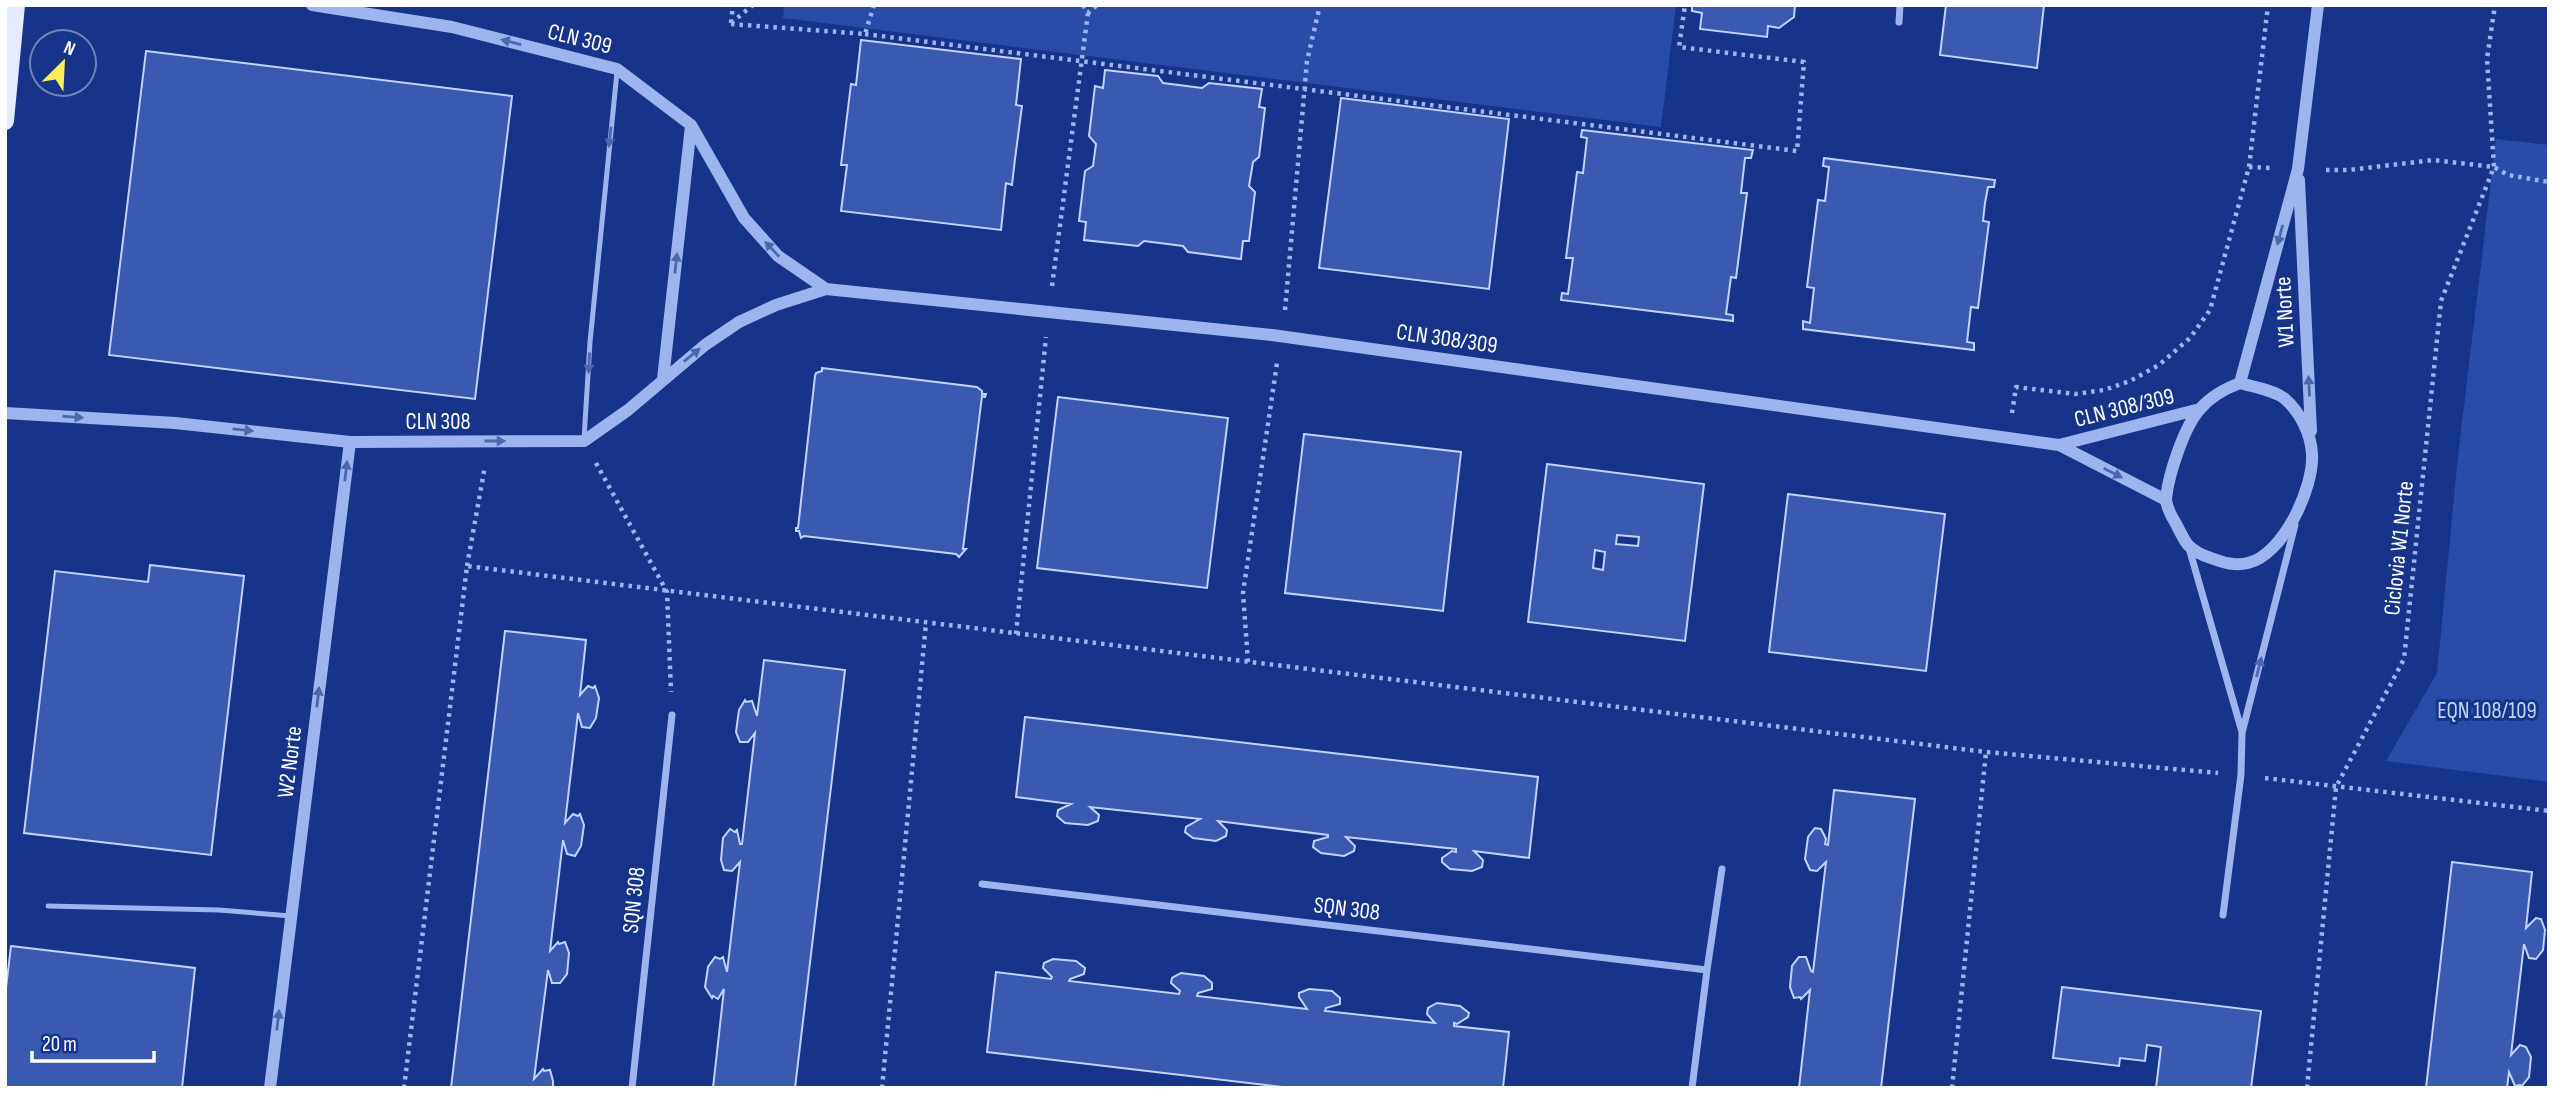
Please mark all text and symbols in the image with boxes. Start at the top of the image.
street label: CLN 309 [545,18,615,60]
north arrow [28,28,98,98]
text: N [60,36,79,61]
one-way arrow [500,36,522,47]
one-way arrow [605,126,616,148]
one-way arrow [2274,224,2285,246]
one-way arrow [764,241,780,258]
one-way arrow [670,252,681,274]
street label: W1 Norte [2269,276,2301,348]
street label: CLN 308/309 [1395,318,1499,360]
one-way arrow [683,348,701,363]
one-way arrow [583,352,594,374]
one-way arrow [2303,374,2314,396]
street label: CLN 308/309 [2071,382,2177,434]
street label: CLN 308 [405,408,471,436]
one-way arrow [63,412,85,423]
one-way arrow [232,425,254,436]
one-way arrow [484,435,506,447]
one-way arrow [341,460,352,482]
one-way arrow [2103,466,2123,478]
street label: Ciclovia W1 Norte [2378,480,2420,617]
one-way arrow [2254,656,2265,678]
one-way arrow [313,686,324,708]
park label: EQN 108/109 [2437,697,2537,725]
street label: W2 Norte [272,725,308,800]
street label: SQN 308 [617,866,651,935]
street label: SQN 308 [1312,891,1382,927]
one-way arrow [272,1009,283,1031]
scale bar [32,1020,154,1064]
text: 20 m [42,1032,77,1057]

